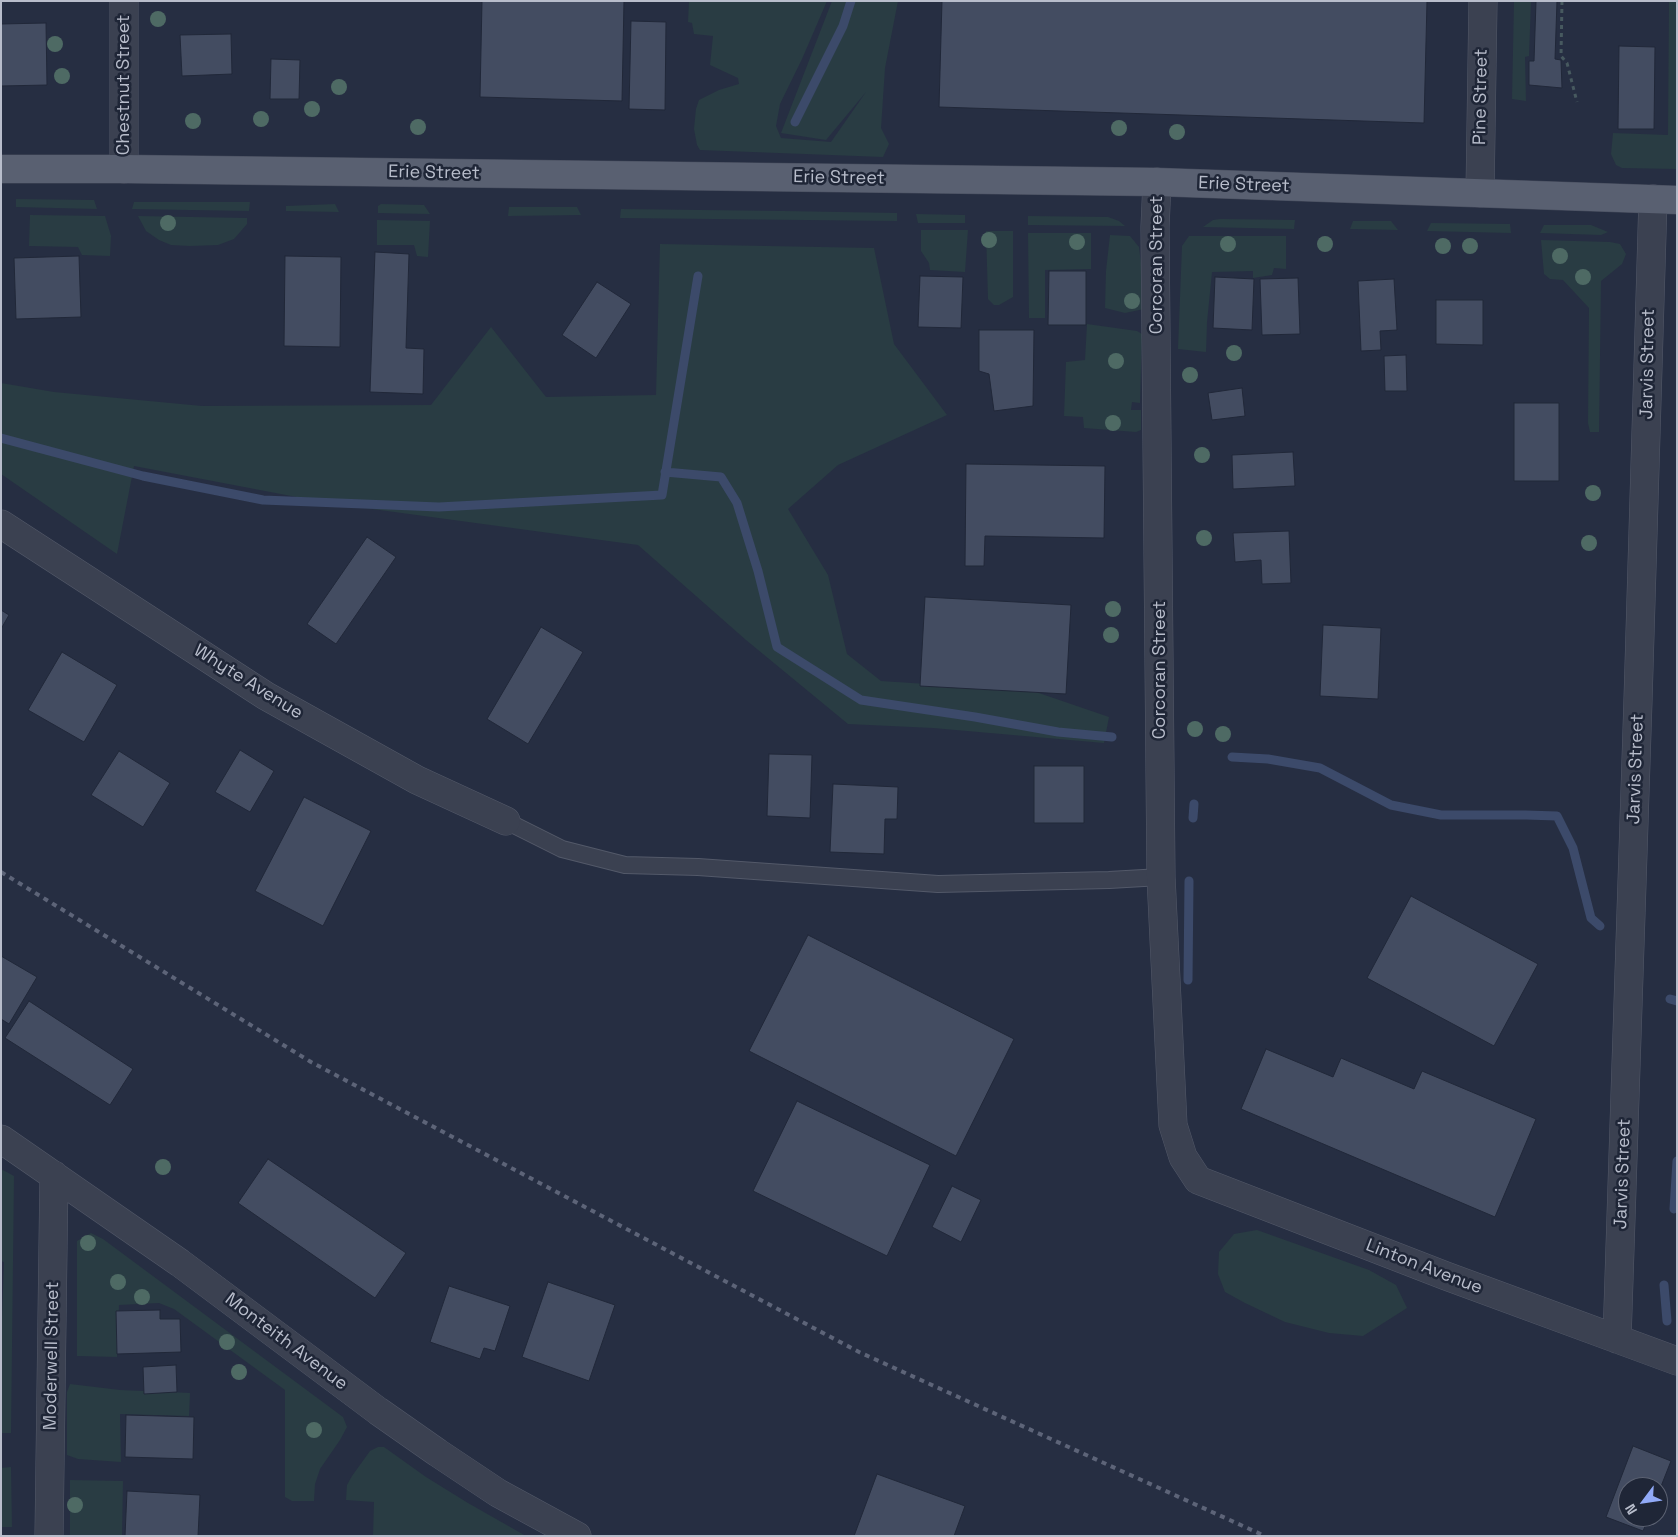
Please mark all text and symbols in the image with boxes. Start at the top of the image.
street label: Chestnut Street [113,15,135,155]
street label: Pine Street [1469,49,1493,145]
street label: Erie Street [388,161,480,185]
street label: Erie Street [793,166,885,190]
street label: Erie Street [1198,173,1290,197]
street label: Corcoran Street [1146,196,1168,334]
street label: Jarvis Street [1636,309,1660,419]
street label: Corcoran Street [1149,601,1171,739]
street label: Whyte Avenue [190,640,306,724]
street label: Jarvis Street [1623,713,1649,825]
street label: Jarvis Street [1610,1118,1636,1230]
street label: Linton Avenue [1363,1235,1485,1299]
street label: Moderwell Street [40,1281,64,1431]
street label: Monteith Avenue [220,1289,352,1395]
north arrow [1618,1477,1668,1527]
text: N [1621,1501,1641,1518]

